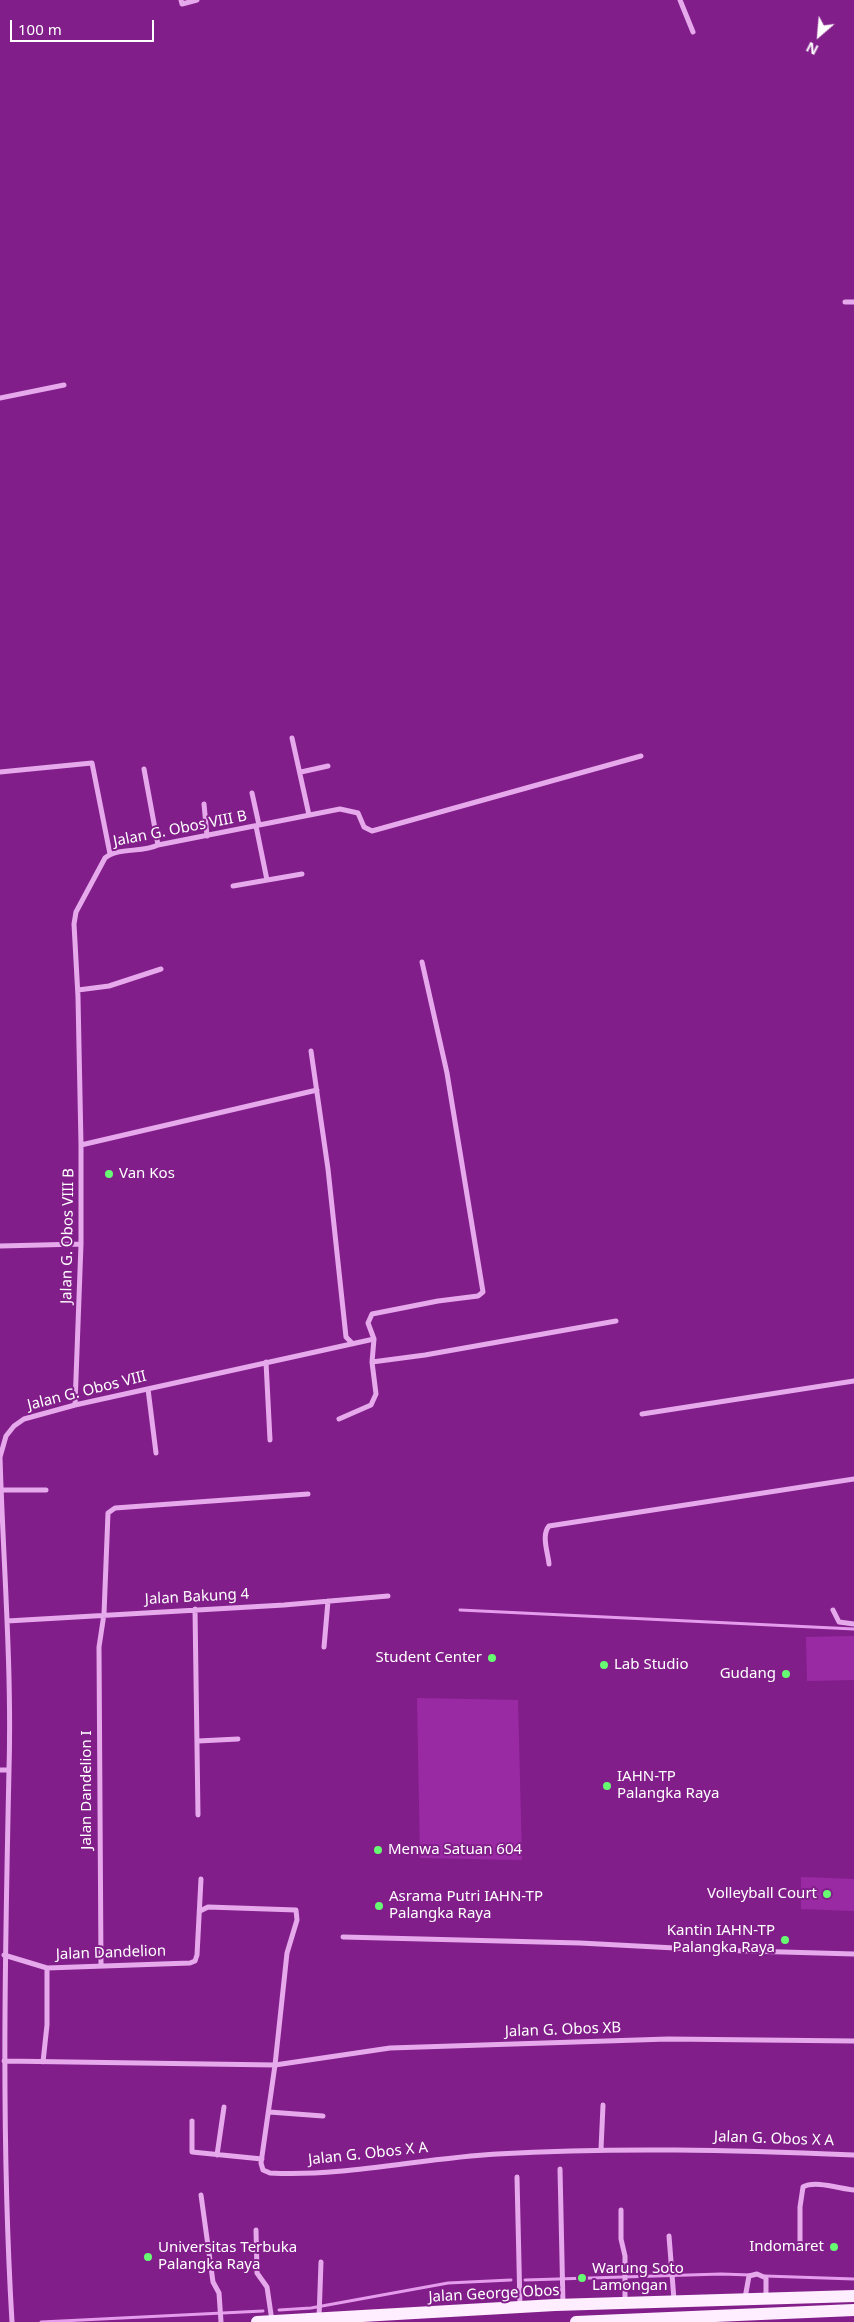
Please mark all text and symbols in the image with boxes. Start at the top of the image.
scale bar [12,10,156,42]
north arrow [794,10,844,60]
text: 100 m [18,19,62,39]
text: N [803,38,821,60]
street label: Jalan G. Obos VIII B [112,807,248,851]
place label: Van Kos [119,1165,175,1183]
street label: Jalan G. Obos VIII B [58,1168,78,1304]
marker: Van Kos [103,1168,115,1180]
street label: Jalan G. Obos VIII [26,1367,148,1415]
street label: Jalan Bakung 4 [144,1585,250,1609]
place label: Student Center [376,1649,482,1667]
marker: Student Center [486,1652,498,1664]
place label: Lab Studio [614,1656,688,1674]
marker: Lab Studio [598,1659,610,1671]
place label: Gudang [720,1665,776,1683]
marker: Gudang [780,1668,792,1680]
street label: Jalan Dandelion I [78,1730,96,1850]
place label: IAHN-TP Palangka Raya [617,1768,719,1803]
marker: IAHN-TP Palangka Raya [601,1780,613,1792]
place label: Menwa Satuan 604 [388,1841,522,1859]
marker: Menwa Satuan 604 [372,1844,384,1856]
place label: Volleyball Court [707,1885,817,1903]
place label: Asrama Putri IAHN-TP Palangka Raya [389,1888,543,1923]
marker: Volleyball Court [821,1888,833,1900]
marker: Asrama Putri IAHN-TP Palangka Raya [373,1900,385,1912]
place label: Kantin IAHN-TP Palangka Raya [667,1922,775,1957]
marker: Kantin IAHN-TP Palangka Raya [779,1934,791,1946]
street label: Jalan Dandelion [56,1942,166,1964]
street label: Jalan G. Obos XB [504,2019,622,2041]
street label: Jalan G. Obos X A [714,2128,834,2150]
street label: Jalan G. Obos X A [307,2139,429,2169]
place label: Indomaret [749,2238,824,2256]
place label: Universitas Terbuka Palangka Raya [158,2239,297,2274]
marker: Indomaret [828,2241,840,2253]
marker: Universitas Terbuka Palangka Raya [142,2251,154,2263]
place label: Warung Soto Lamongan [592,2260,684,2295]
marker: Warung Soto Lamongan [576,2272,588,2284]
street label: Jalan George Obos [428,2282,560,2306]

